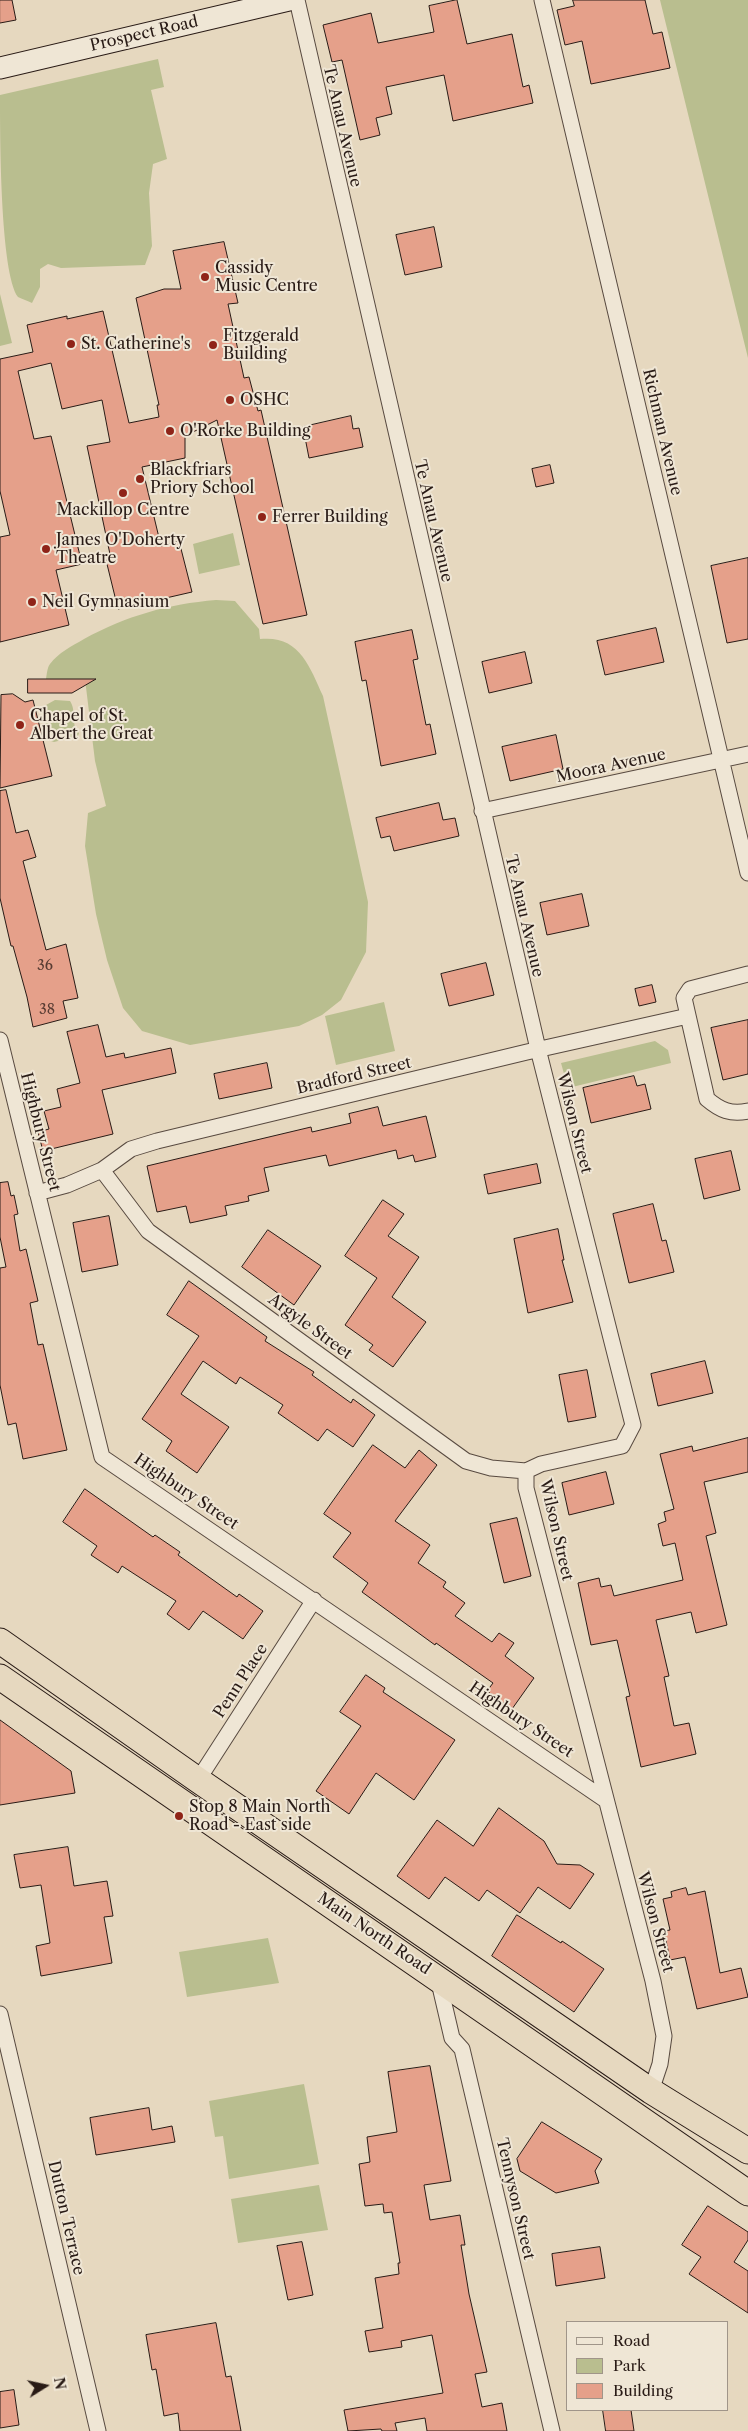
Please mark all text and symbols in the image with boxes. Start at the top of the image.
street label: Prospect Road [88,12,200,56]
street label: Te Anau Avenue [319,63,365,189]
place label: Cassidy Music Centre [215,258,318,296]
marker: Cassidy Music Centre [199,271,211,283]
place label: Fitzgerald Building [223,326,299,364]
place label: St. Catherine's [81,334,191,354]
marker: St. Catherine's [65,338,77,350]
marker: Fitzgerald Building [207,339,219,351]
street label: Richman Avenue [638,367,686,497]
place label: OSHC [240,390,289,410]
marker: OSHC [224,394,236,406]
place label: O'Rorke Building [180,421,310,441]
marker: O'Rorke Building [164,425,176,437]
street label: Te Anau Avenue [410,458,456,584]
place label: Blackfriars Priory School [150,460,254,498]
marker: Blackfriars Priory School [134,473,146,485]
marker: Mackillop Centre [117,487,129,499]
place label: Mackillop Centre [57,500,189,520]
place label: Ferrer Building [272,507,388,527]
marker: Ferrer Building [256,511,268,523]
place label: James O'Doherty Theatre [56,530,185,568]
marker: James O'Doherty Theatre [40,543,52,555]
place label: Neil Gymnasium [42,592,169,612]
marker: Neil Gymnasium [26,596,38,608]
place label: Chapel of St. Albert the Great [30,706,153,744]
marker: Chapel of St. Albert the Great [14,719,26,731]
street label: Moora Avenue [554,745,668,787]
street label: Te Anau Avenue [501,853,547,979]
house number: 36 [37,958,53,974]
house number: 38 [39,1002,55,1018]
street label: Bradford Street [295,1053,413,1099]
street label: Wilson Street [552,1070,596,1176]
street label: Highbury Street [16,1071,64,1193]
street label: Argyle Street [264,1290,356,1364]
street label: Highbury Street [130,1450,242,1534]
street label: Wilson Street [535,1477,577,1583]
street label: Penn Place [210,1640,272,1722]
street label: Highbury Street [465,1678,577,1762]
place label: Stop 8 Main North Road - East side [189,1797,331,1835]
marker: Stop 8 Main North Road - East side [173,1810,185,1822]
street label: Wilson Street [632,1870,678,1974]
street label: Main North Road [314,1889,434,1979]
street label: Tennyson Street [492,2136,538,2262]
street label: Dutton Terrace [44,2159,88,2277]
legend [566,2321,728,2411]
text: Road [613,2331,650,2350]
text: Park [613,2356,646,2375]
north arrow [20,2361,70,2411]
text: N [50,2376,70,2391]
text: Building [613,2381,673,2400]

